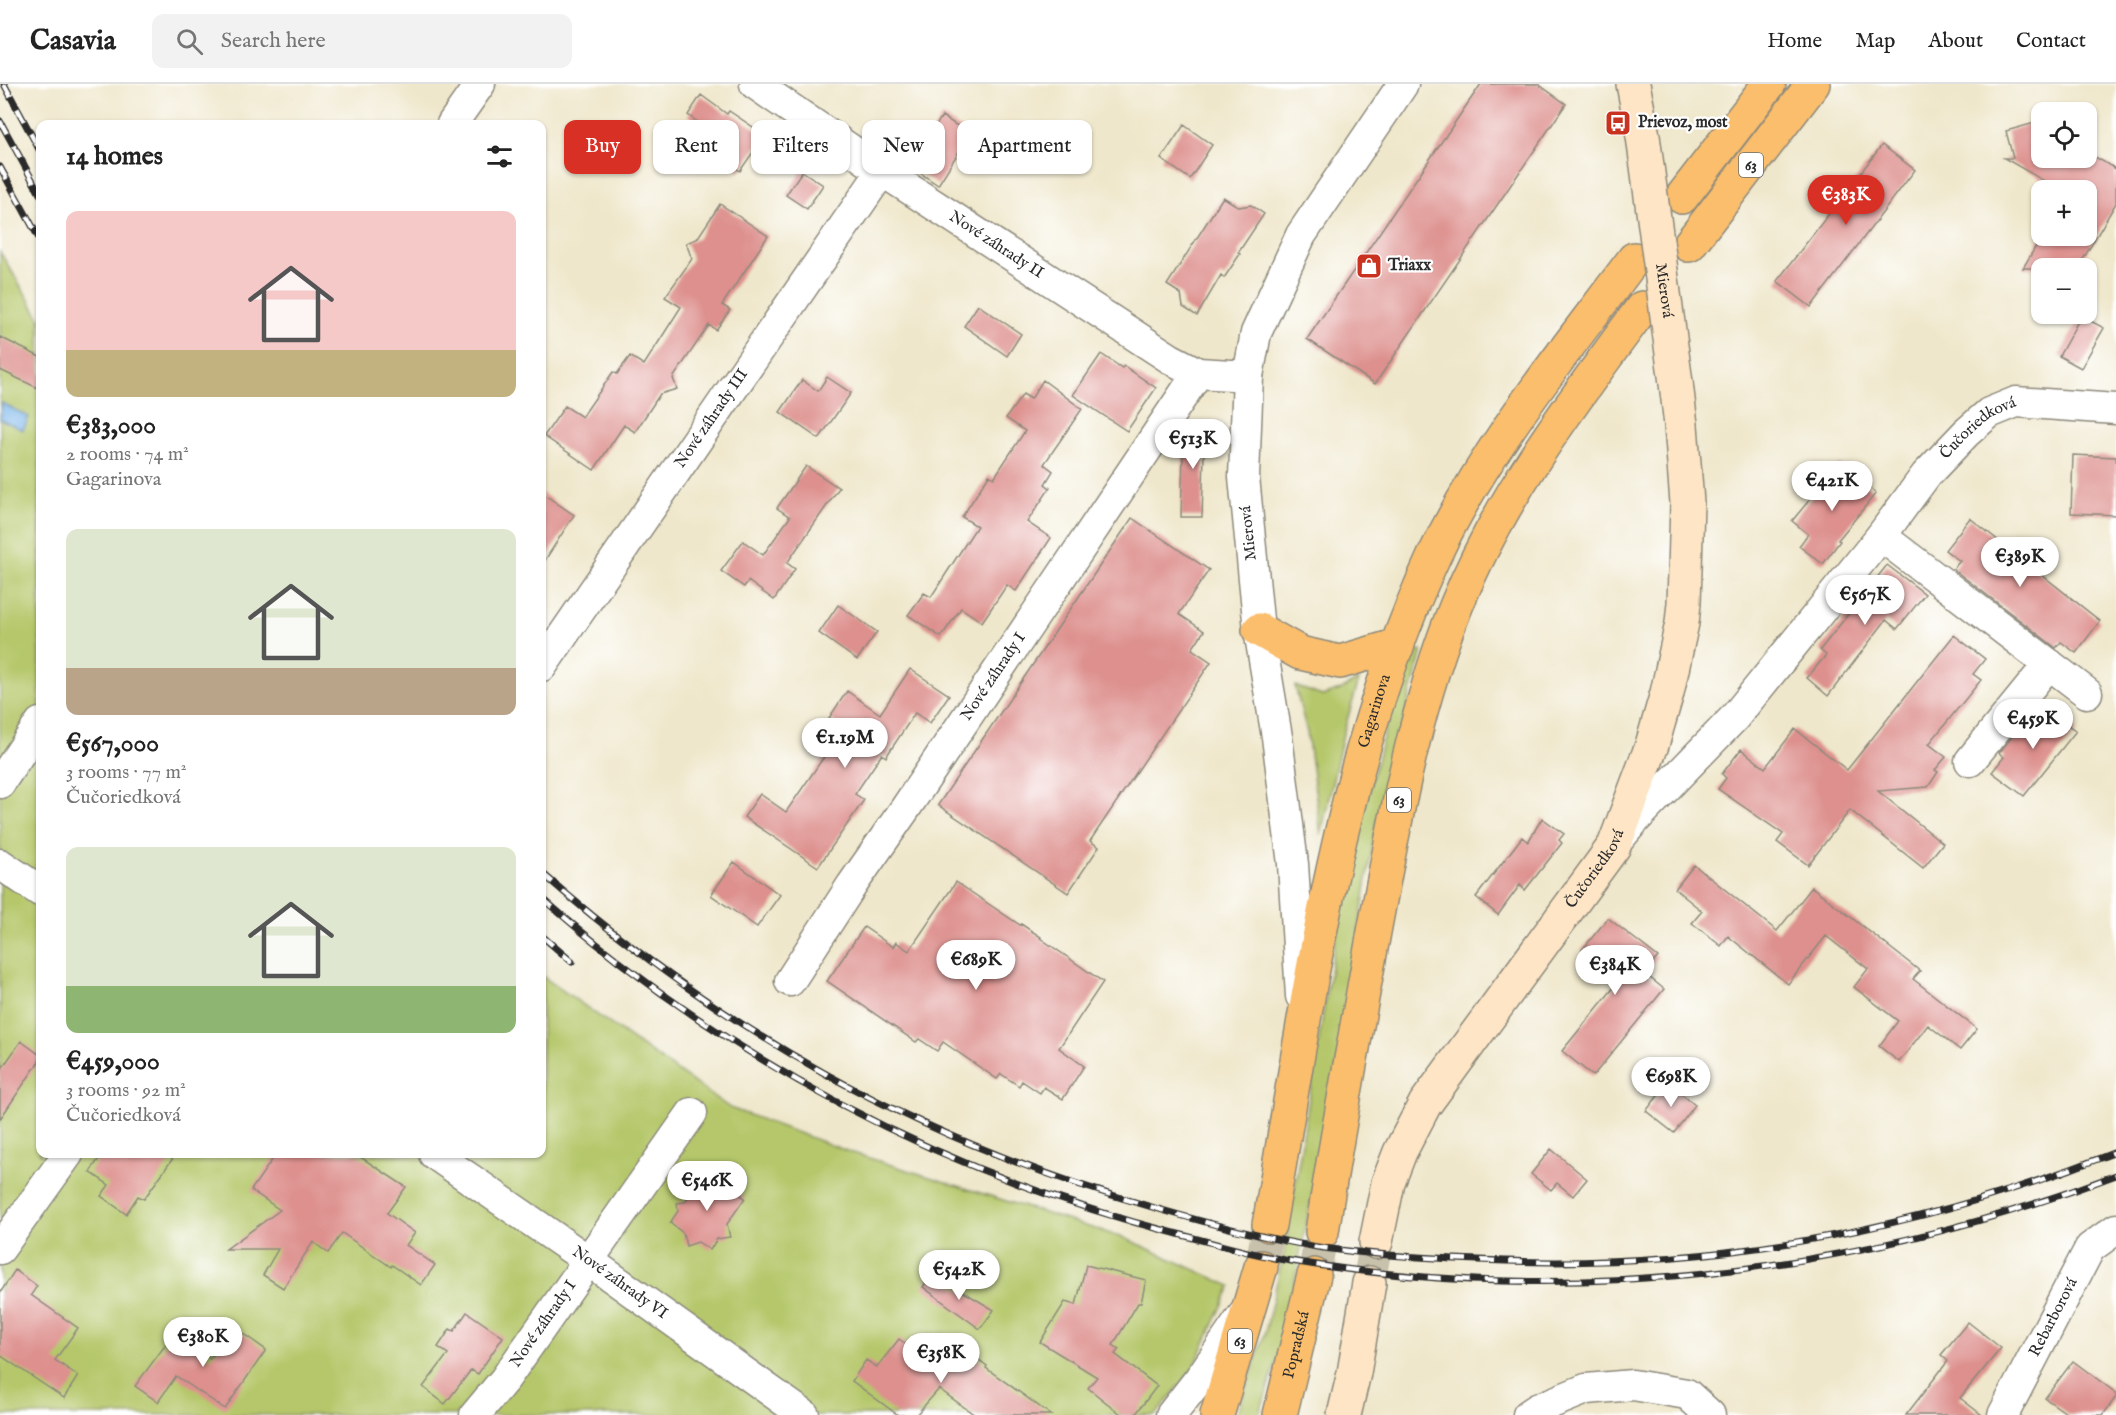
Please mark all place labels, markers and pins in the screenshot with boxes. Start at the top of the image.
bus stop icon: Prievoz, most [1603,108,1633,138]
place label: Prievoz, most [1638,113,1728,133]
pin: €383K [1804,175,1888,226]
shop icon: Triaxx [1354,251,1384,281]
place label: Triaxx [1387,256,1431,276]
pin: €513K [1151,419,1235,470]
pin: €421K [1790,461,1874,512]
pin: €389K [1978,537,2062,588]
pin: €567K [1823,575,1907,626]
pin: €459K [1991,699,2075,750]
pin: €1.19M [796,718,894,769]
pin: €689K [934,940,1018,991]
pin: €384K [1573,945,1657,996]
pin: €698K [1629,1057,1713,1108]
pin: €546K [665,1161,749,1212]
pin: €542K [917,1250,1001,1301]
pin: €380K [161,1317,245,1368]
pin: €358K [899,1333,983,1384]

